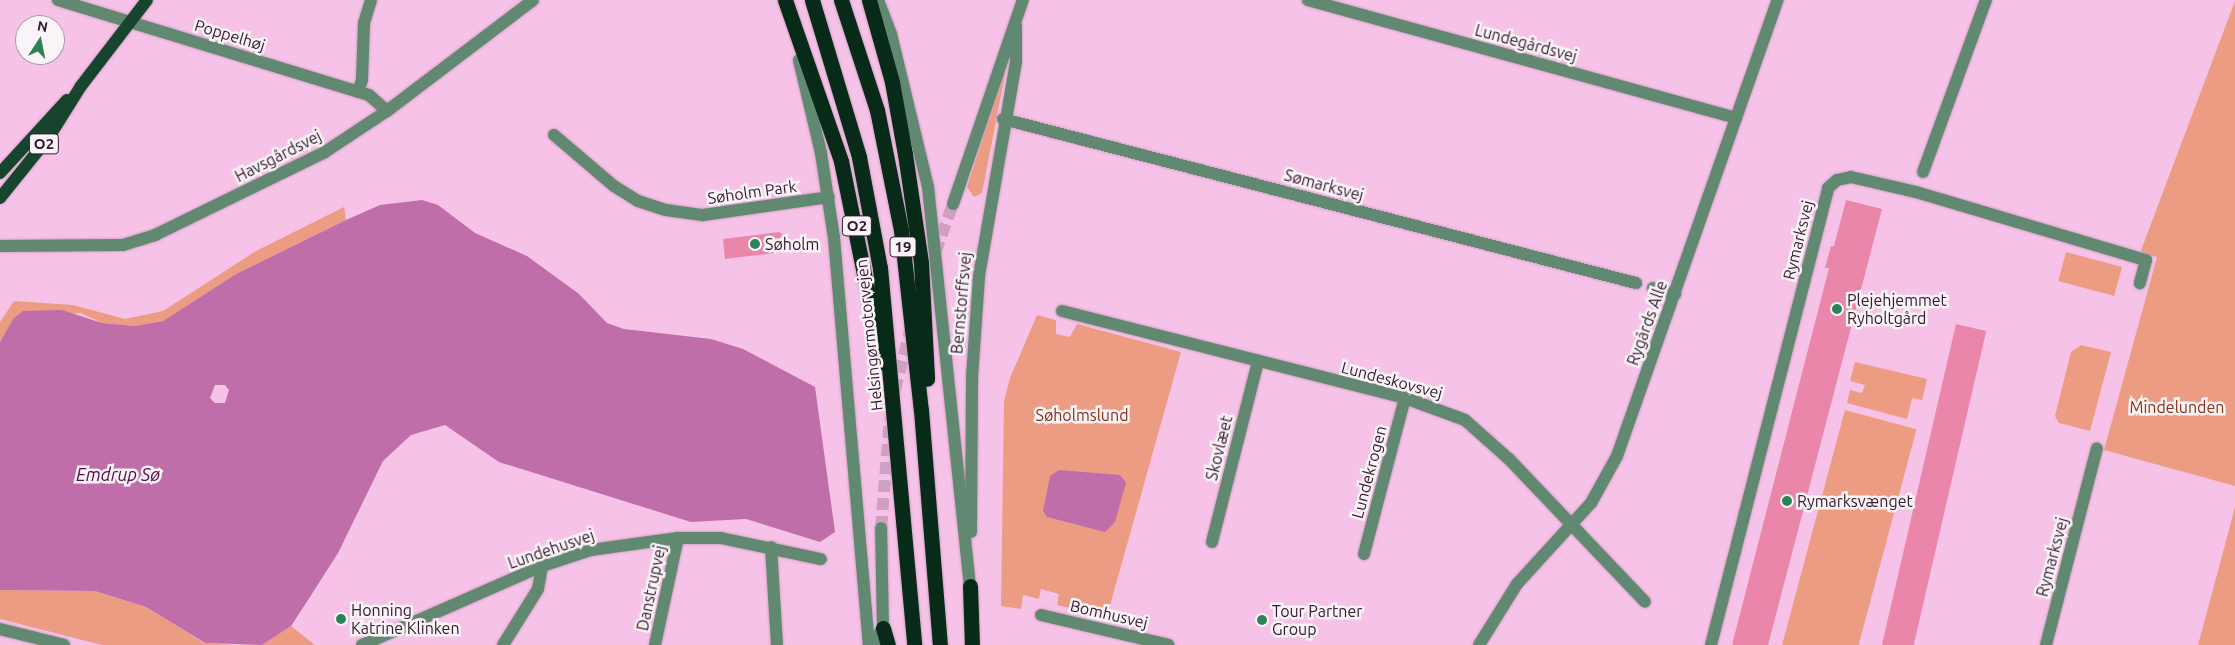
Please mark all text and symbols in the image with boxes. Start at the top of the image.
north arrow [15,15,65,65]
street label: Poppelhøj [192,15,268,55]
text: N [36,17,49,35]
street label: Lundegårdsvej [1473,20,1579,66]
street label: Havsgårdsvej [232,126,324,186]
road number: O2 [28,132,60,156]
street label: Sømarksvej [1282,165,1366,205]
street label: Søholm Park [706,176,798,208]
street label: Rymarksvej [1779,198,1817,282]
road number: O2 [841,214,873,238]
place label: Søholm [765,234,819,254]
road number: 19 [889,234,917,260]
marker: Søholm [749,238,761,250]
street label: Bernstorffsvej [947,251,975,355]
street label: Helsingørmotorvejen [851,258,887,412]
street label: Rygårds Alle [1623,278,1671,368]
place label: Plejehjemmet Ryholtgård [1847,290,1947,328]
marker: Plejehjemmet Ryholtgård [1831,303,1843,315]
street label: Lundeskovsvej [1339,357,1445,403]
park label: Mindelunden [2130,397,2224,417]
park label: Søholmslund [1035,405,1129,425]
street label: Skovlæet [1202,414,1236,482]
street label: Lundekrogen [1347,424,1391,520]
water label: Emdrup Sø [76,463,160,485]
place label: Rymarksvænget [1797,491,1913,511]
marker: Rymarksvænget [1781,495,1793,507]
street label: Rymarksvej [2032,515,2072,599]
street label: Lundehusvej [505,525,597,573]
street label: Danstrupvej [633,543,669,633]
street label: Bomhusvej [1068,596,1150,632]
place label: Honning Katrine Klinken [351,600,460,638]
place label: Tour Partner Group [1272,601,1362,639]
marker: Honning Katrine Klinken [335,613,347,625]
marker: Tour Partner Group [1256,614,1268,626]

